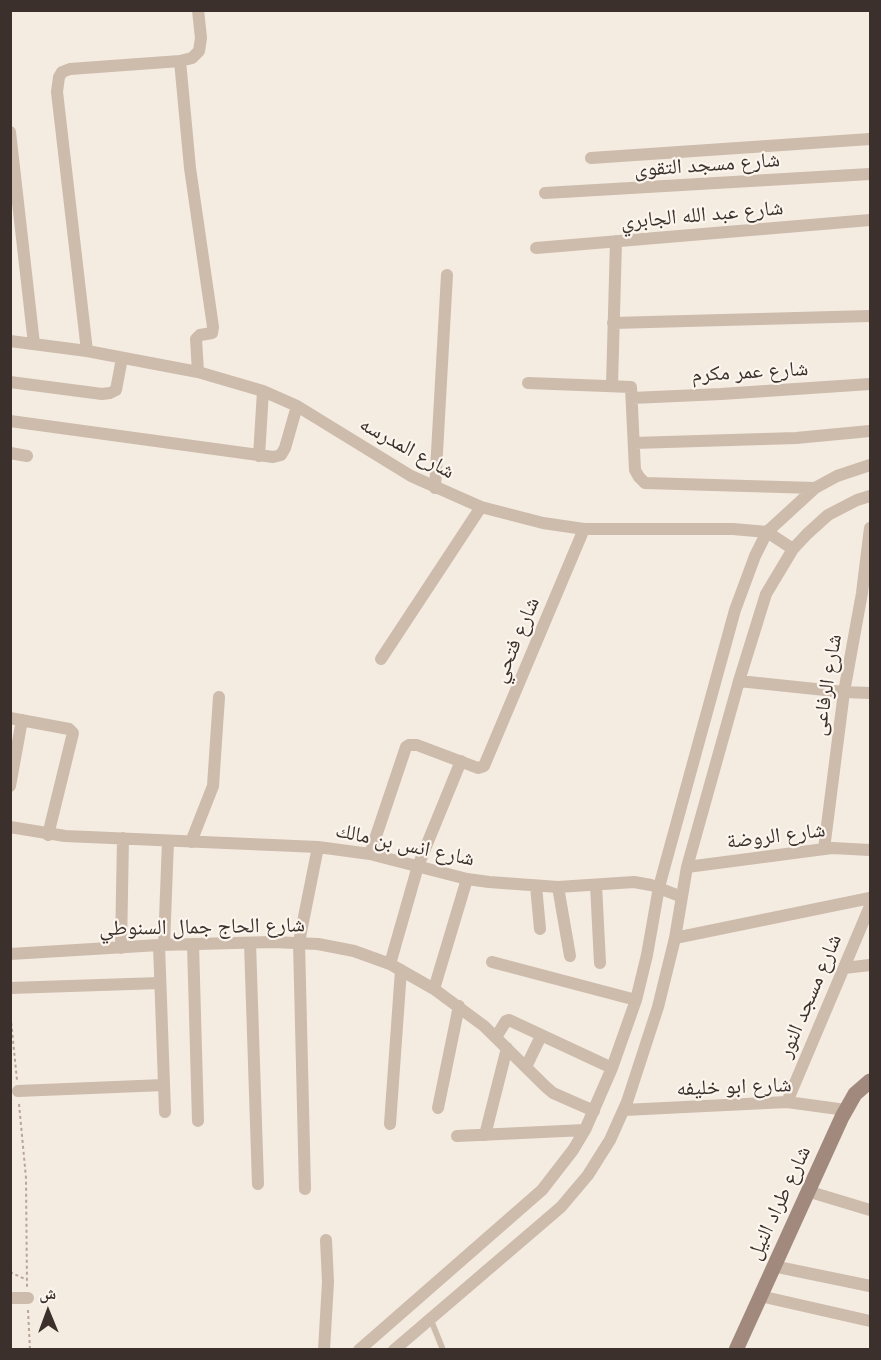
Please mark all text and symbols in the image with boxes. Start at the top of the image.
street label: شارع مسجد التقوى [633,147,781,183]
street label: شارع عبد الله الجابري [620,195,784,235]
street label: شارع عمر مكرم [691,356,809,388]
street label: شارع المدرسه [355,412,459,484]
street label: شارع فتحي [487,594,545,686]
street label: شارع الرفاعى [807,632,847,738]
street label: شارع الروضة [725,817,827,855]
street label: شارع انس بن مالك [333,818,477,872]
street label: شارع الحاج جمال السنوطي [99,913,305,941]
street label: شارع مسجد النور [773,930,847,1062]
street label: شارع ابو خليفه [676,1072,792,1102]
street label: شارع طراد النيل [742,1142,816,1264]
north arrow [18,1282,78,1342]
text: ش [39,1284,56,1303]

